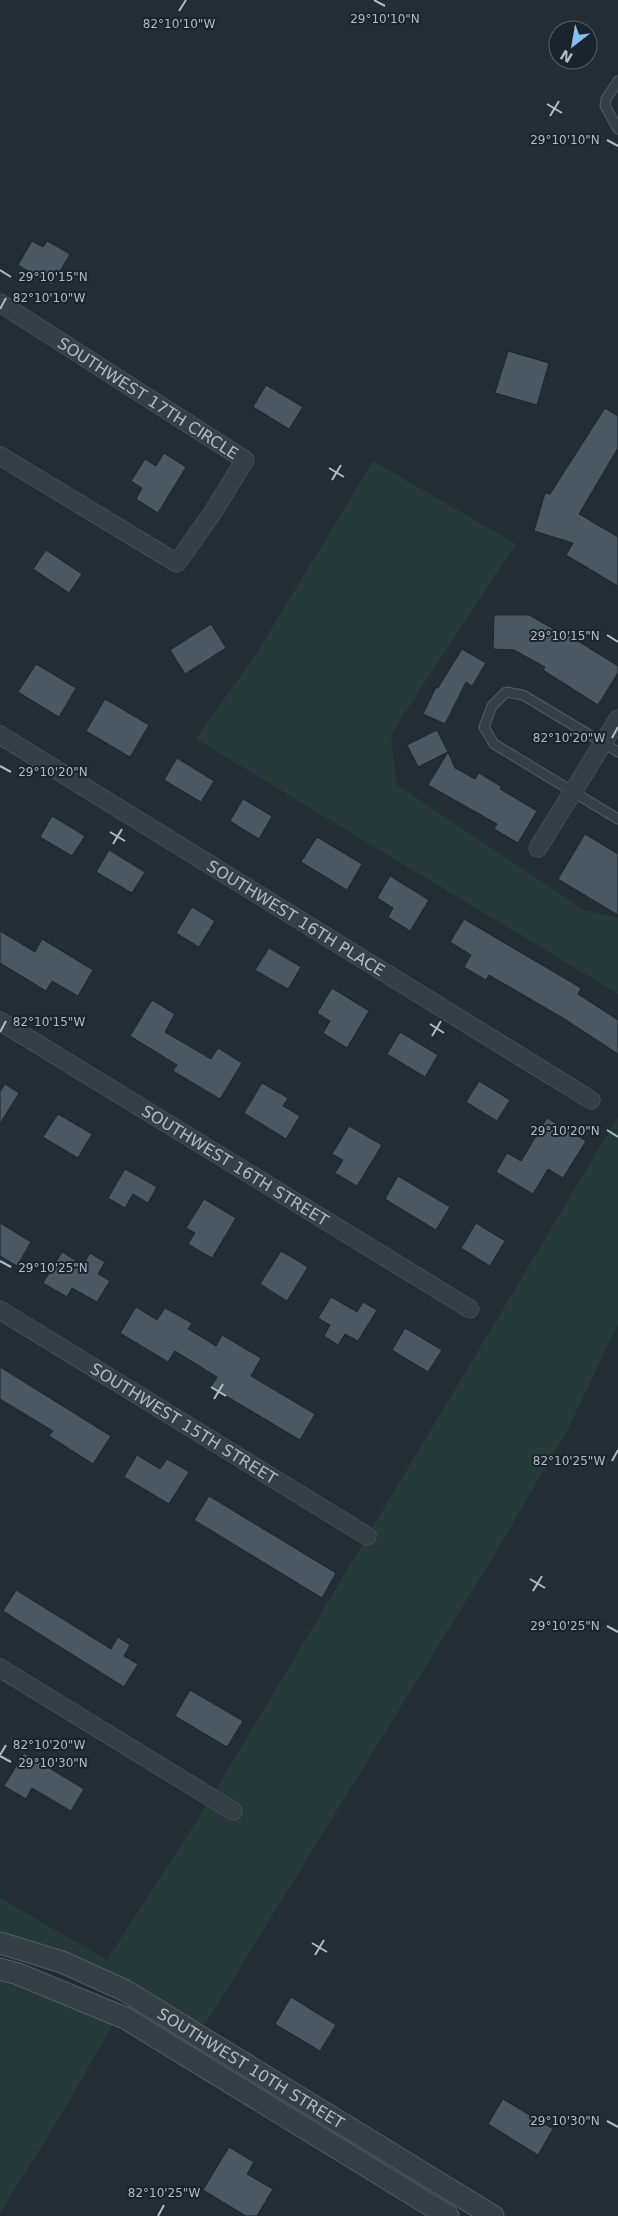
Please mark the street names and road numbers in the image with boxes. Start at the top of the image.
street label: SOUTHWEST 17TH CIRCLE [54,333,242,463]
street label: SOUTHWEST 16TH PLACE [203,856,388,980]
street label: SOUTHWEST 16TH STREET [138,1101,332,1230]
street label: SOUTHWEST 15TH STREET [87,1359,281,1488]
street label: SOUTHWEST 10TH STREET [154,2004,348,2133]

